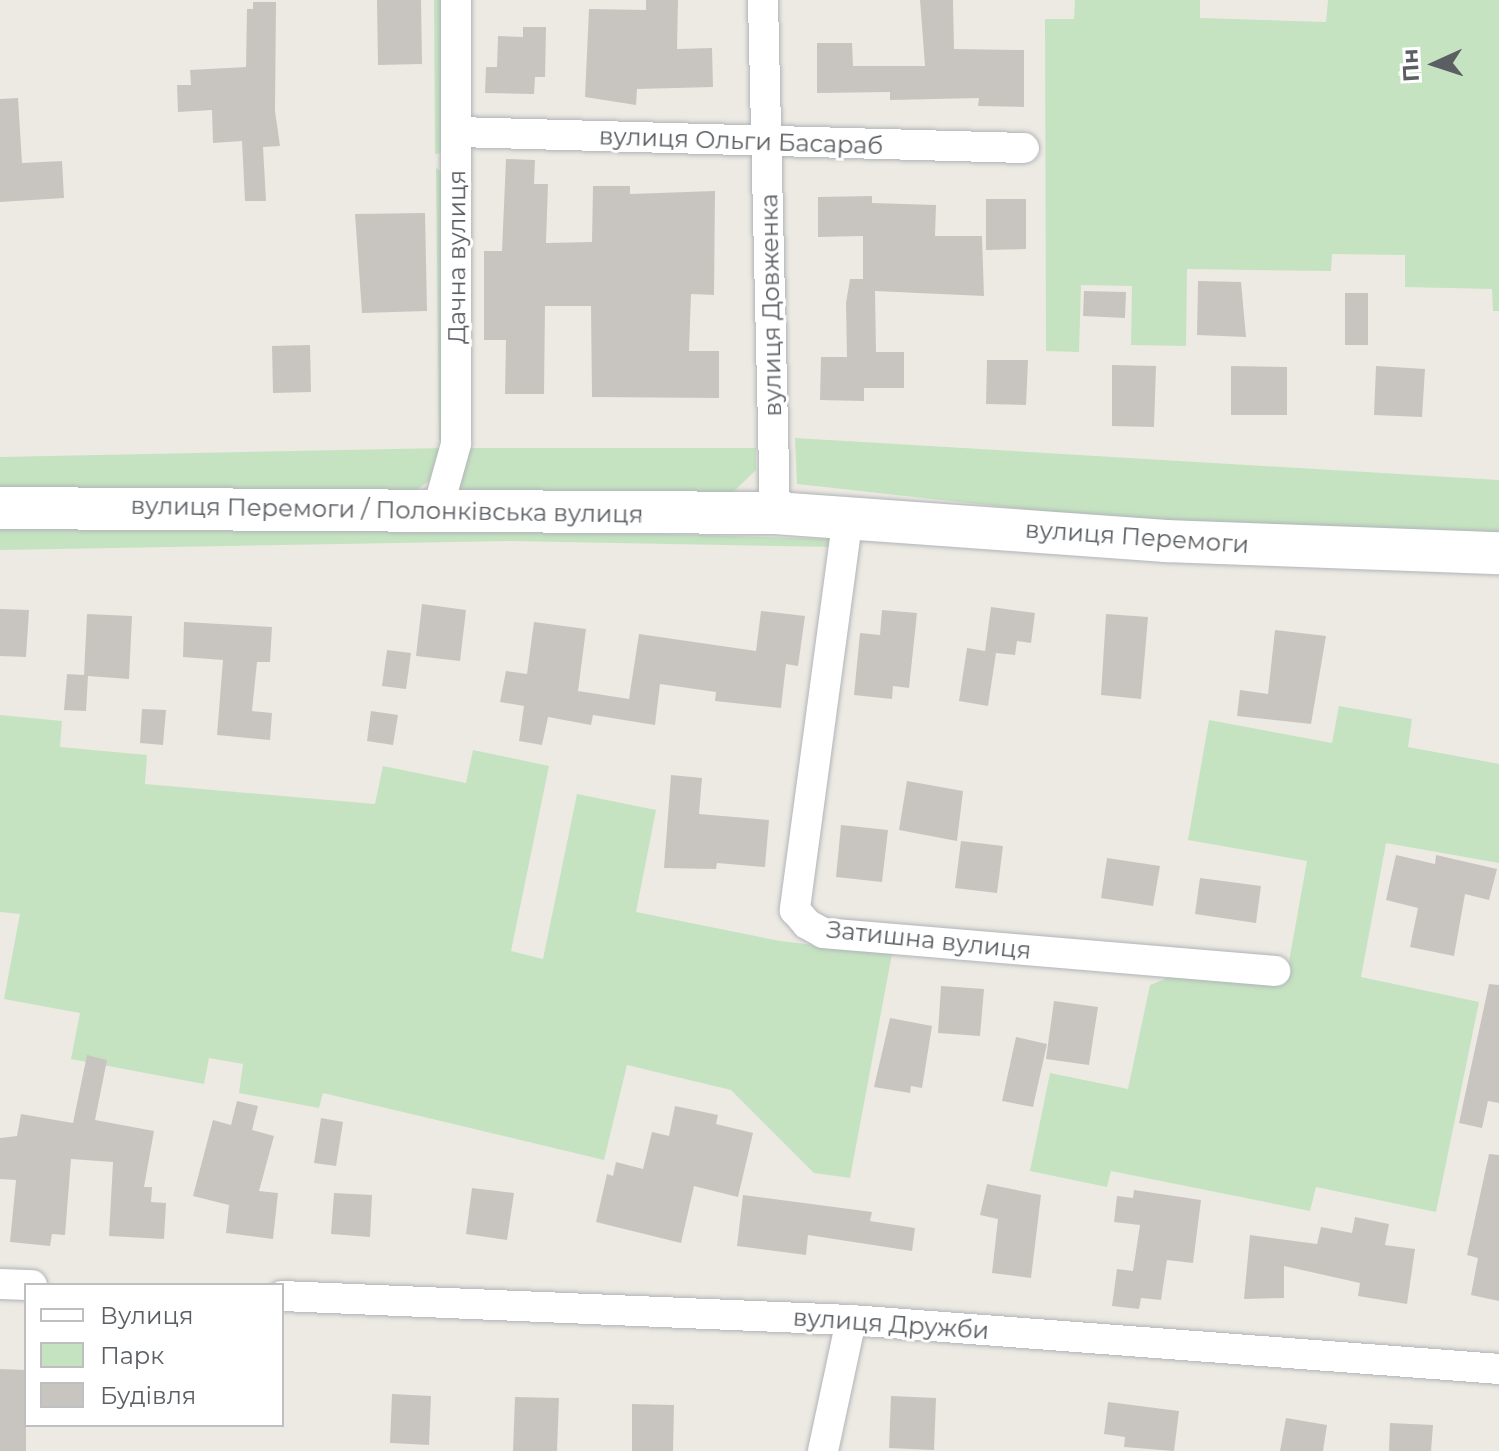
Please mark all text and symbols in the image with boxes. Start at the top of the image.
north arrow [1395,24,1475,104]
text: Пн [1396,48,1425,83]
street label: вулиця Ольги Басараб [598,122,884,160]
street label: Дачна вулиця [443,170,471,344]
street label: вулиця Довженка [755,193,787,417]
street label: вулиця Перемоги / Полонківська вулиця [130,491,644,529]
street label: вулиця Перемоги [1024,515,1250,559]
street label: Затишна вулиця [825,915,1033,965]
legend [24,1283,284,1427]
text: Вулиця [100,1301,193,1330]
street label: вулиця Дружби [792,1303,990,1345]
text: Парк [100,1341,164,1370]
text: Будівля [100,1381,196,1410]

